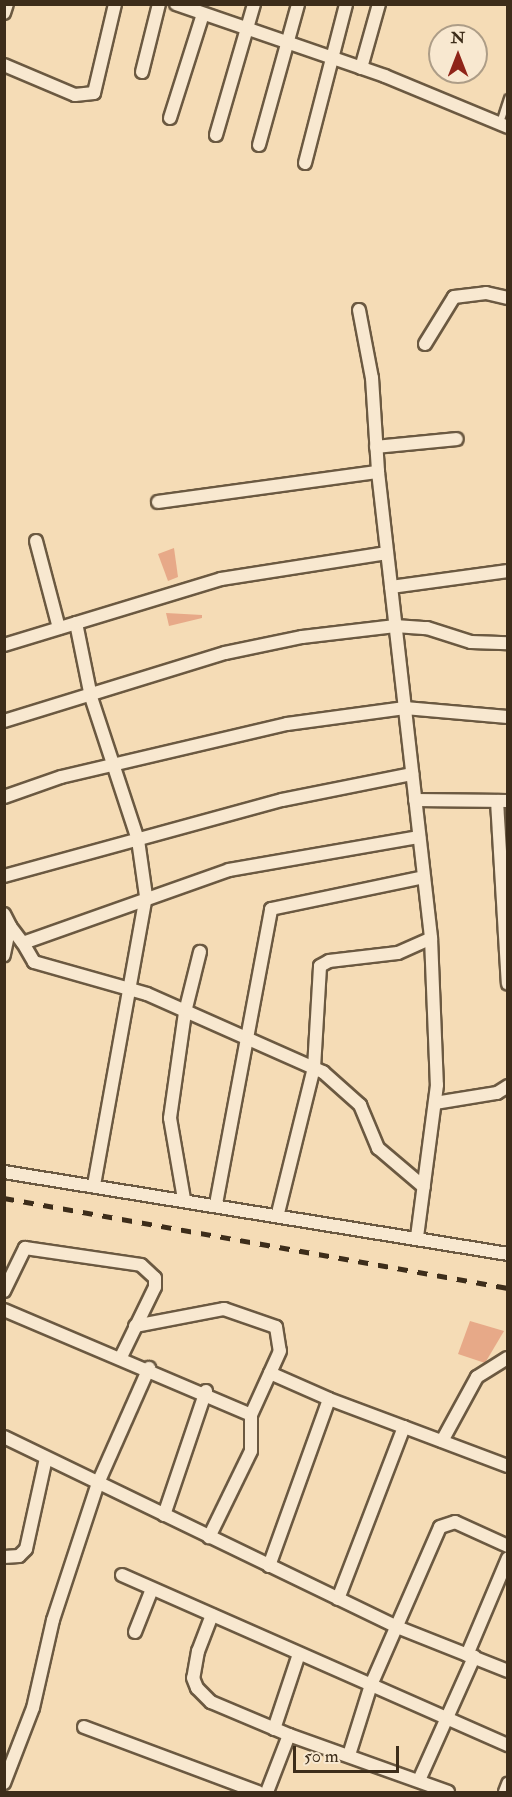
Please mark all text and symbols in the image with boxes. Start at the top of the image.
north arrow [428,24,488,84]
text: N [451,28,465,48]
scale bar [296,1734,402,1772]
text: 50 m [304,1745,339,1768]

